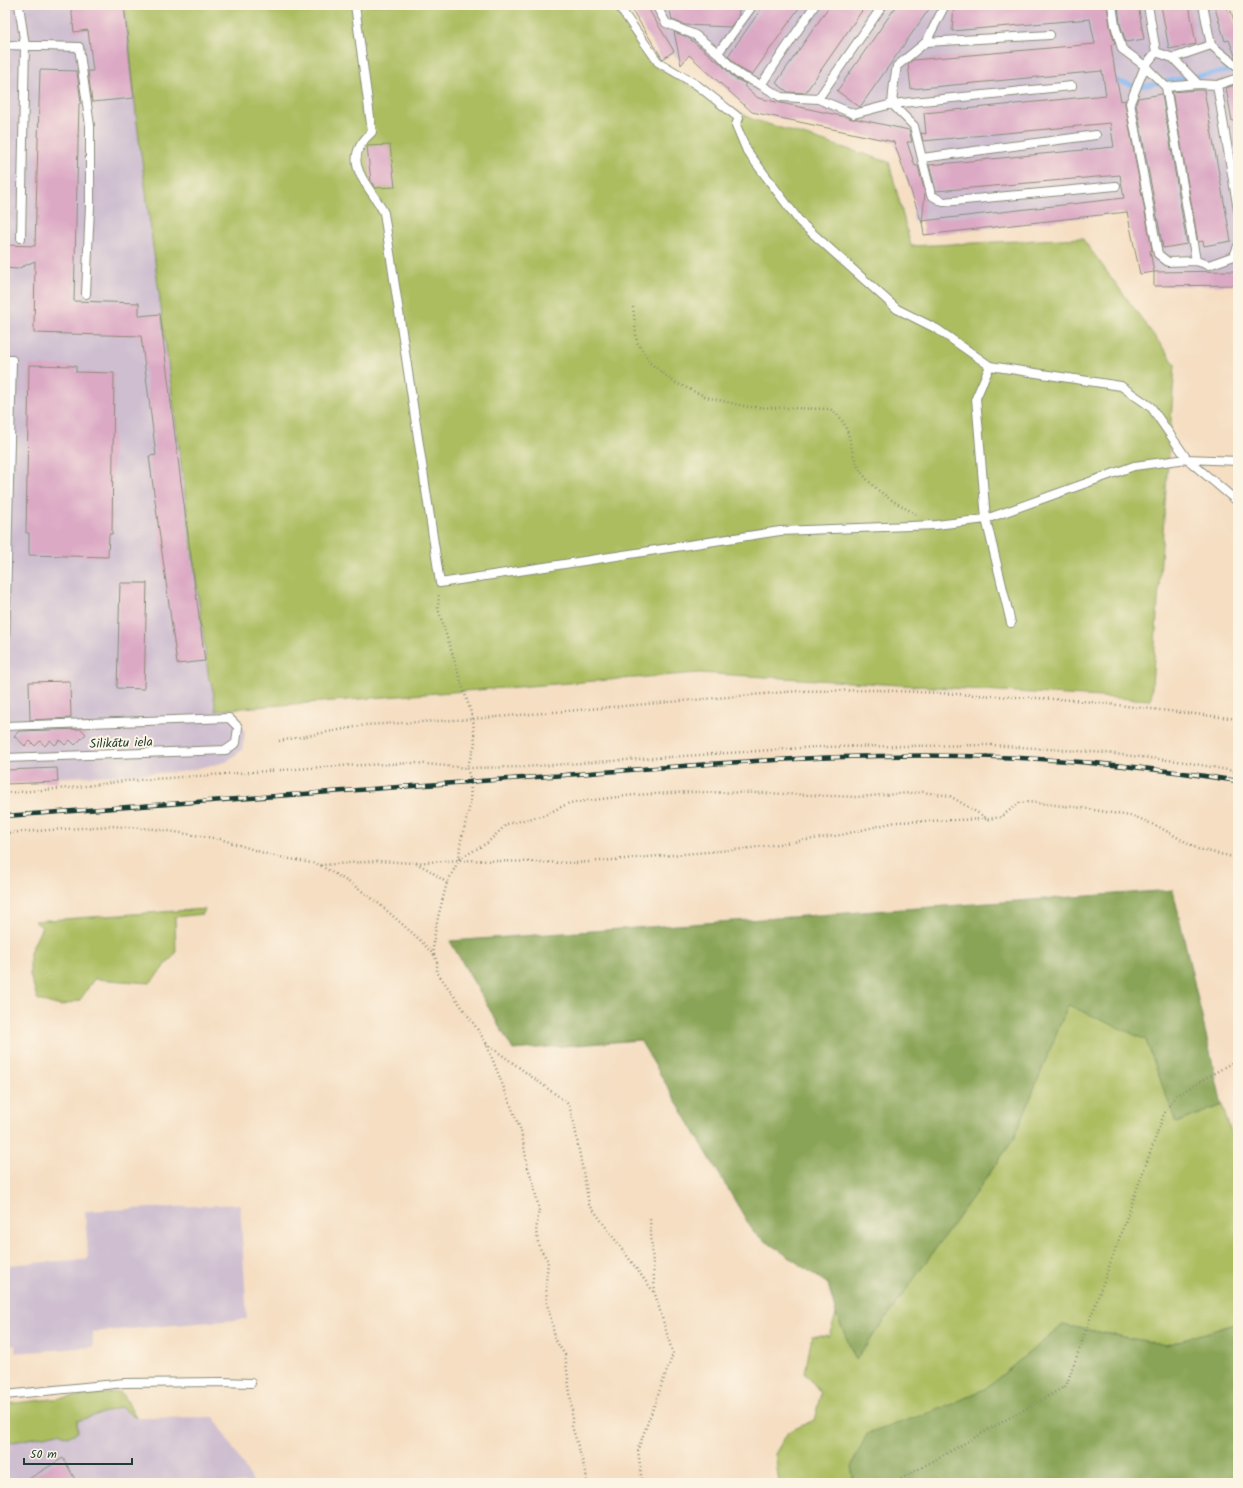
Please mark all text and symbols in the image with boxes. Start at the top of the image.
street label: Silikātu iela [89,732,153,755]
scale bar [24,1440,132,1466]
text: 50 m [30,1445,57,1464]

